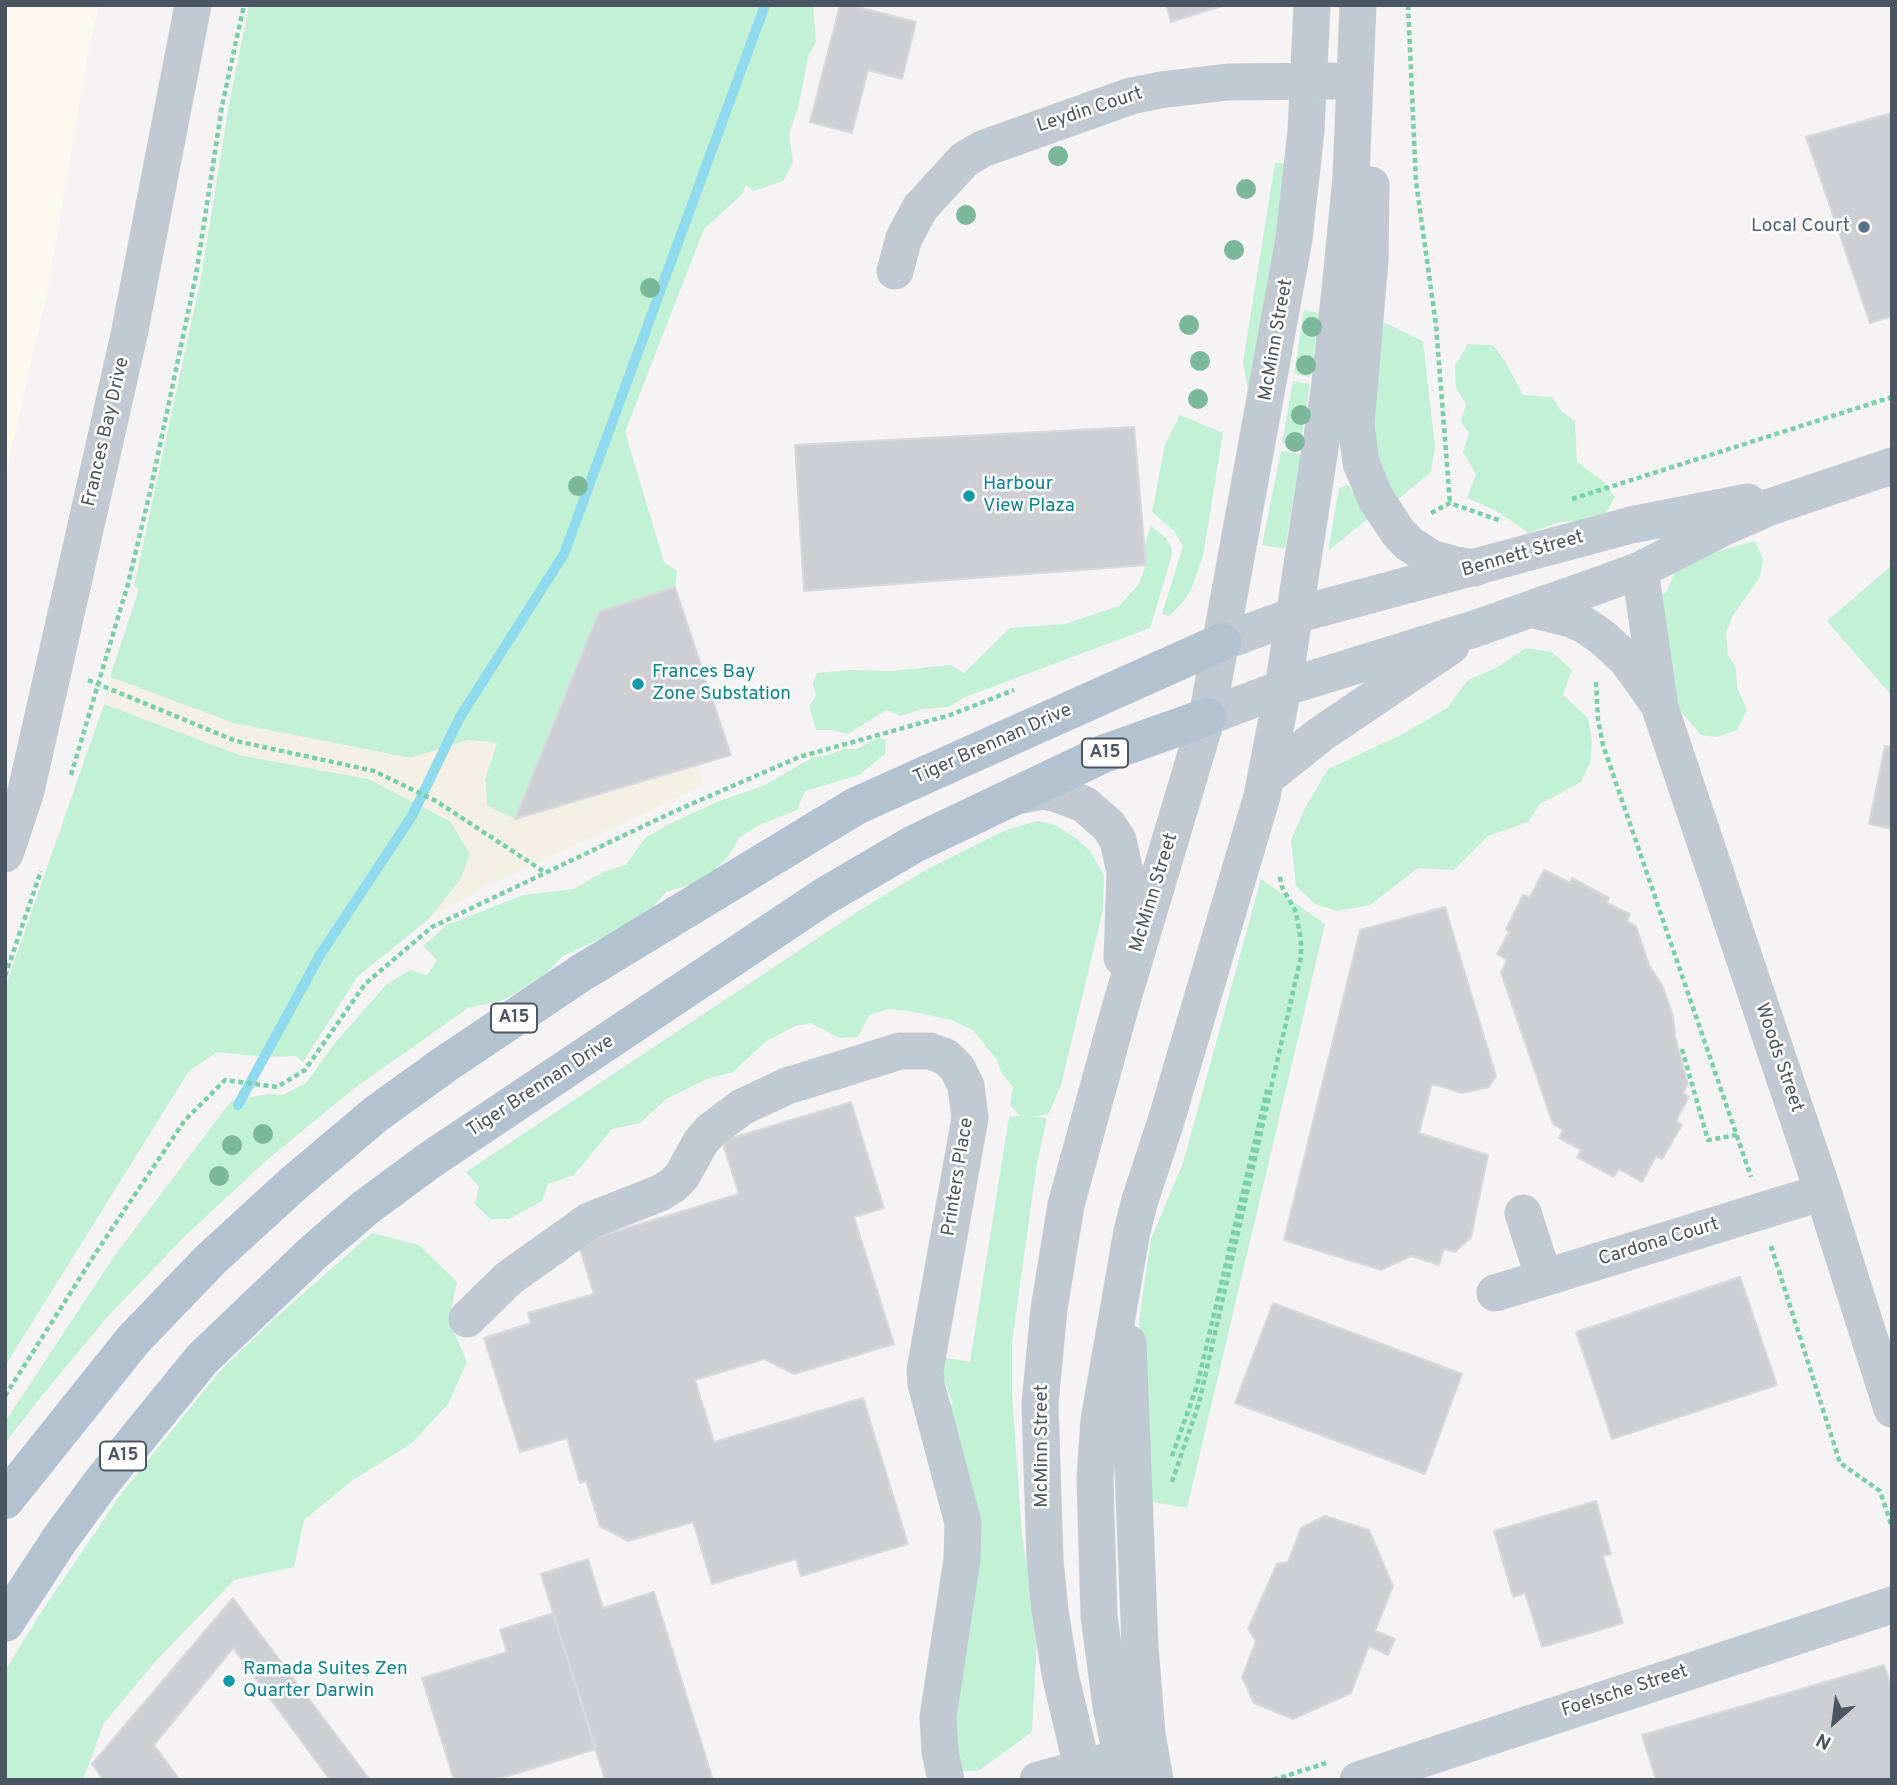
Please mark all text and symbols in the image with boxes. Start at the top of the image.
street label: Leydin Court [1034,83,1146,139]
place label: Local Court [1751,216,1850,238]
marker: Local Court [1856,219,1872,235]
street label: McMinn Street [1255,277,1299,403]
street label: Frances Bay Drive [79,355,135,509]
place label: Harbour View Plaza [983,474,1075,518]
marker: Harbour View Plaza [961,488,977,504]
street label: Bennett Street [1459,527,1587,583]
place label: Frances Bay Zone Substation [652,662,791,706]
marker: Frances Bay Zone Substation [630,676,646,692]
street label: Tiger Brennan Drive [910,700,1076,790]
road number: A15 [1082,738,1128,768]
street label: McMinn Street [1126,831,1184,955]
street label: Woods Street [1749,1001,1807,1115]
road number: A15 [491,1003,537,1032]
street label: Tiger Brennan Drive [463,1031,619,1143]
street label: Printers Place [938,1116,980,1238]
street label: Cardona Court [1596,1214,1722,1272]
street label: McMinn Street [1032,1384,1054,1508]
road number: A15 [100,1442,146,1470]
place label: Ramada Suites Zen Quarter Darwin [243,1659,408,1703]
street label: Foelsche Street [1559,1661,1691,1723]
marker: Ramada Suites Zen Quarter Darwin [221,1673,237,1689]
north arrow [1799,1687,1869,1757]
text: N [1812,1727,1836,1754]

